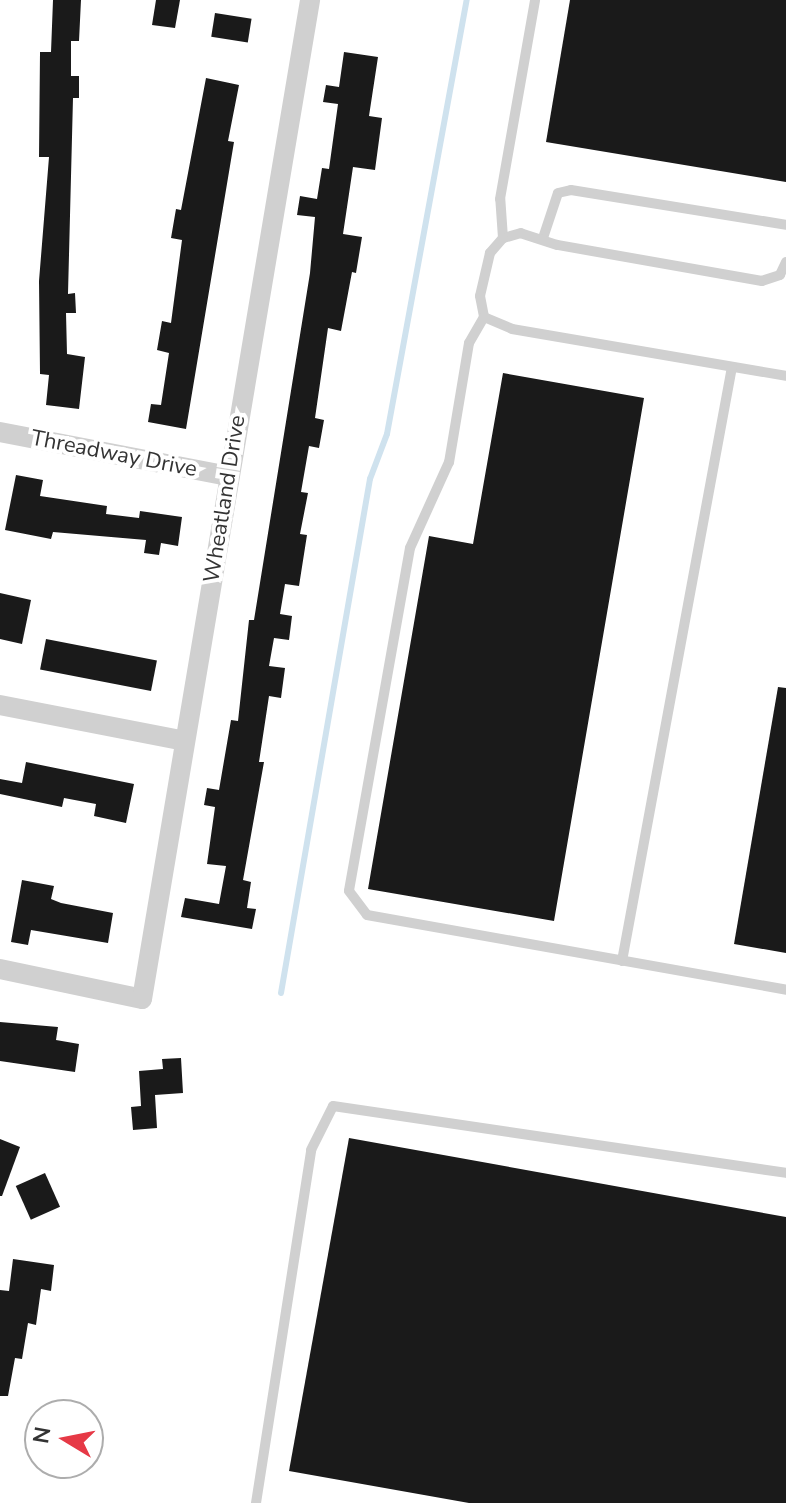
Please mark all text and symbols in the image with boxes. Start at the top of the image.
street label: Wheatland Drive [199,413,251,585]
street label: Threadway Drive [29,425,199,483]
north arrow [24,1399,104,1479]
text: N [26,1424,59,1446]

